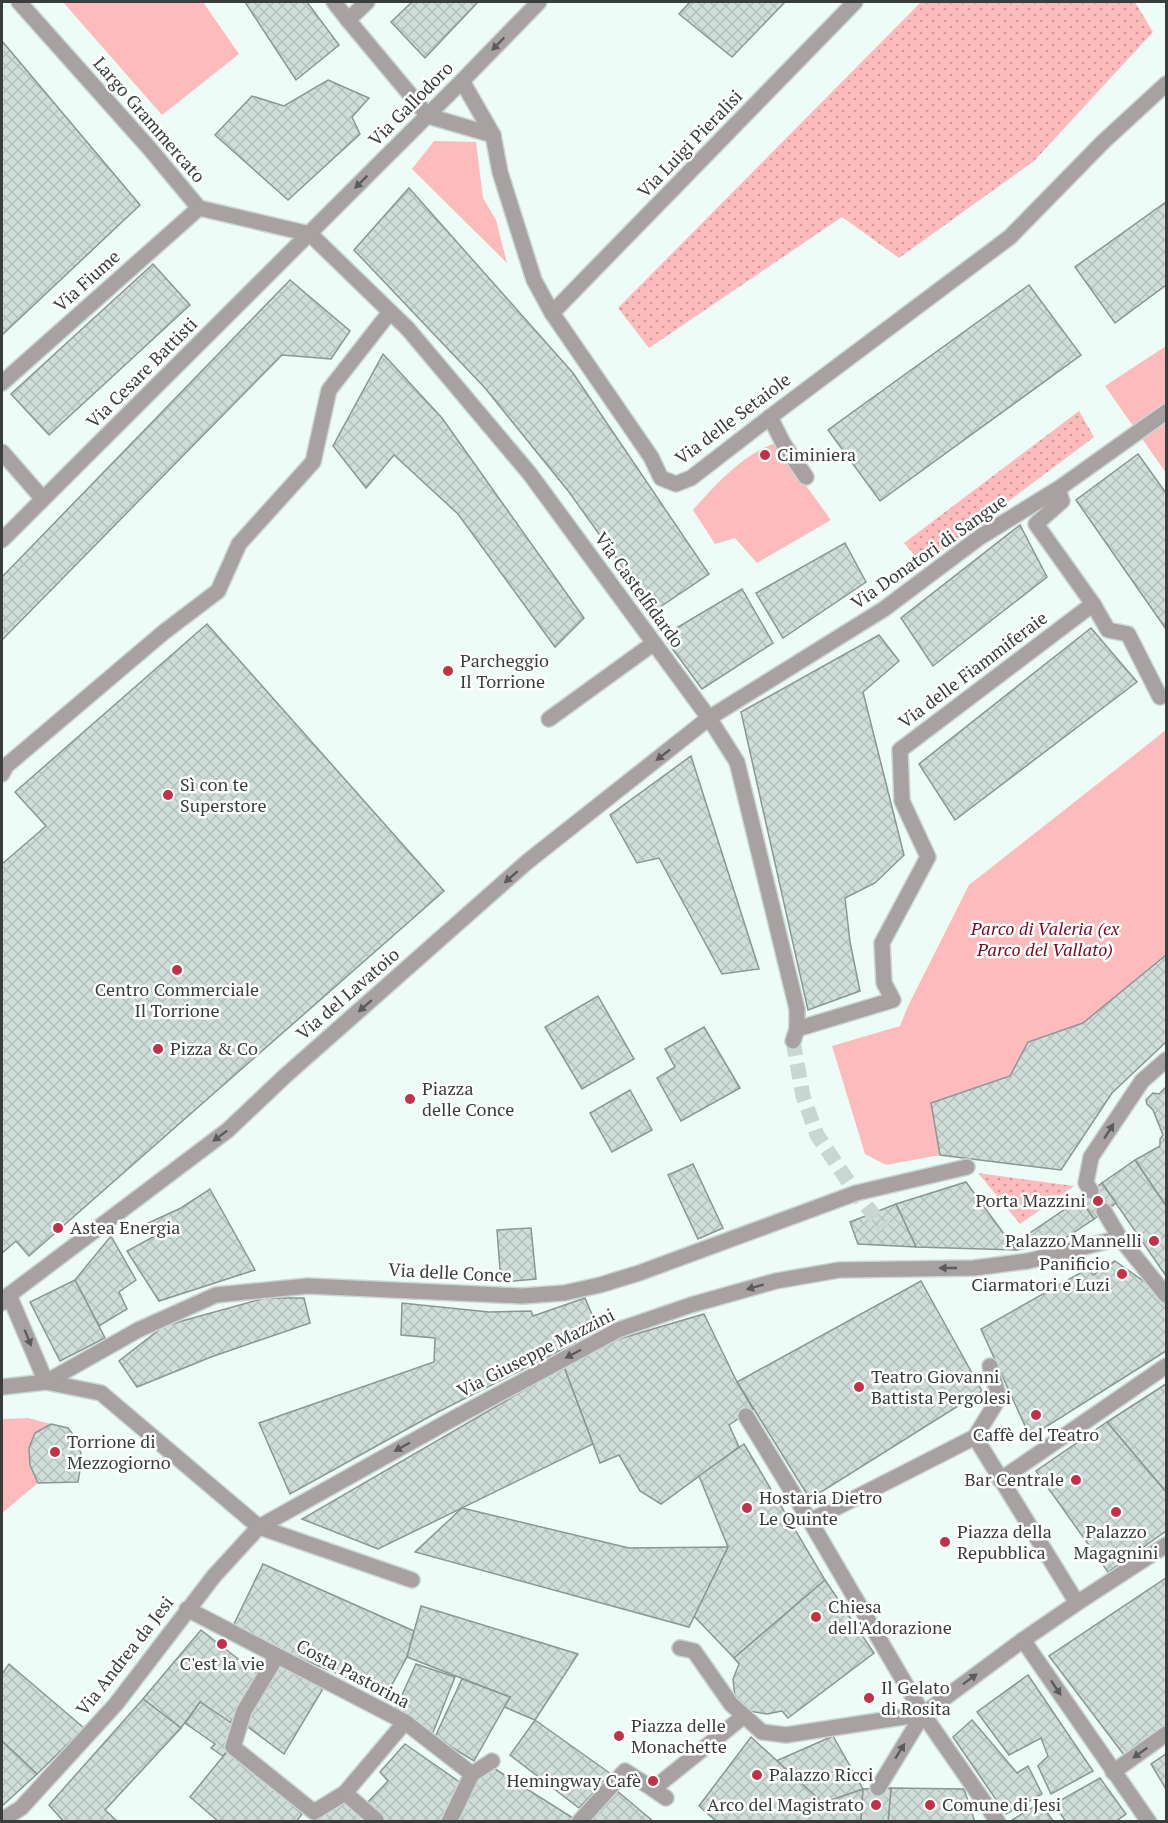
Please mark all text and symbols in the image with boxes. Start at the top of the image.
one-way arrow [491,36,505,51]
street label: Largo Grammercato [88,51,211,187]
street label: Via Gallodoro [363,56,458,151]
street label: Via Luigi Pieralisi [632,84,747,202]
one-way arrow [354,175,368,189]
street label: Via Fiume [48,244,125,316]
street label: Via Cesare Battisti [81,312,202,433]
street label: Via delle Setaiole [670,367,795,470]
place label: Ciminiera [777,442,856,466]
marker: Ciminiera [758,448,772,462]
street label: Via Donatori di Sangue [846,488,1011,614]
street label: Via Castelfidardo [590,527,690,652]
street label: Via delle Fiammiferaie [893,605,1052,733]
place label: Parcheggio Il Torrione [460,648,549,693]
marker: Parcheggio Il Torrione [441,664,455,678]
one-way arrow [655,748,671,761]
place label: Sì con te Superstore [180,772,267,817]
marker: Sì con te Superstore [161,788,175,802]
one-way arrow [504,870,519,883]
park label: Parco di Valeria (ex Parco del Vallato) [970,916,1120,961]
street label: Via del Lavatoio [291,942,404,1045]
marker: Centro Commerciale Il Torrione [170,963,184,977]
place label: Centro Commerciale Il Torrione [95,977,259,1022]
one-way arrow [358,999,373,1012]
place label: Pizza & Co [170,1036,258,1060]
marker: Pizza & Co [151,1042,165,1056]
place label: Piazza delle Conce [422,1076,514,1121]
marker: Piazza delle Conce [403,1092,417,1106]
one-way arrow [1103,1123,1115,1139]
one-way arrow [213,1130,228,1142]
place label: Porta Mazzini [975,1188,1086,1212]
marker: Porta Mazzini [1091,1194,1105,1208]
place label: Astea Energia [70,1215,180,1239]
marker: Astea Energia [51,1221,65,1235]
place label: Palazzo Mannelli [1005,1228,1142,1252]
marker: Palazzo Mannelli [1147,1234,1161,1248]
place label: Panificio Ciarmatori e Luzi [971,1251,1110,1296]
street label: Via delle Conce [388,1257,512,1287]
one-way arrow [939,1263,958,1273]
marker: Panificio Ciarmatori e Luzi [1115,1267,1129,1281]
one-way arrow [746,1283,764,1292]
street label: Via Giuseppe Mazzini [453,1302,618,1402]
one-way arrow [23,1330,33,1348]
one-way arrow [564,1349,581,1359]
place label: Teatro Giovanni Battista Pergolesi [871,1364,1011,1409]
marker: Teatro Giovanni Battista Pergolesi [852,1380,866,1394]
marker: Caffè del Teatro [1029,1408,1043,1422]
place label: Caffè del Teatro [973,1422,1099,1446]
place label: Torrione di Mezzogiorno [67,1429,171,1474]
one-way arrow [393,1442,410,1452]
marker: Torrione di Mezzogiorno [48,1445,62,1459]
place label: Bar Centrale [964,1467,1064,1491]
marker: Bar Centrale [1069,1473,1083,1487]
place label: Hostaria Dietro Le Quinte [759,1485,882,1530]
marker: Hostaria Dietro Le Quinte [740,1501,754,1515]
marker: Palazzo Magagnini [1109,1505,1123,1519]
place label: Piazza della Repubblica [957,1519,1052,1564]
place label: Palazzo Magagnini [1074,1519,1158,1564]
marker: Piazza della Repubblica [938,1535,952,1549]
street label: Via Andrea da Jesi [70,1591,178,1720]
place label: Chiesa dell'Adorazione [828,1594,952,1639]
marker: Chiesa dell'Adorazione [809,1610,823,1624]
street label: Costa Pastorina [292,1633,414,1713]
marker: C'est la vie [215,1637,229,1651]
place label: C'est la vie [179,1651,265,1675]
one-way arrow [962,1673,978,1685]
place label: Il Gelato di Rosita [881,1675,951,1720]
one-way arrow [1050,1680,1062,1696]
marker: Il Gelato di Rosita [862,1691,876,1705]
place label: Piazza delle Monachette [631,1713,727,1758]
marker: Piazza delle Monachette [612,1729,626,1743]
one-way arrow [895,1743,906,1759]
one-way arrow [1132,1747,1148,1759]
place label: Palazzo Ricci [769,1762,873,1786]
place label: Hemingway Cafè [507,1768,641,1792]
marker: Palazzo Ricci [750,1768,764,1782]
marker: Hemingway Cafè [646,1774,660,1788]
place label: Arco del Magistrato [707,1792,864,1816]
place label: Comune di Jesi [942,1792,1061,1816]
marker: Arco del Magistrato [869,1798,883,1812]
marker: Comune di Jesi [923,1798,937,1812]

